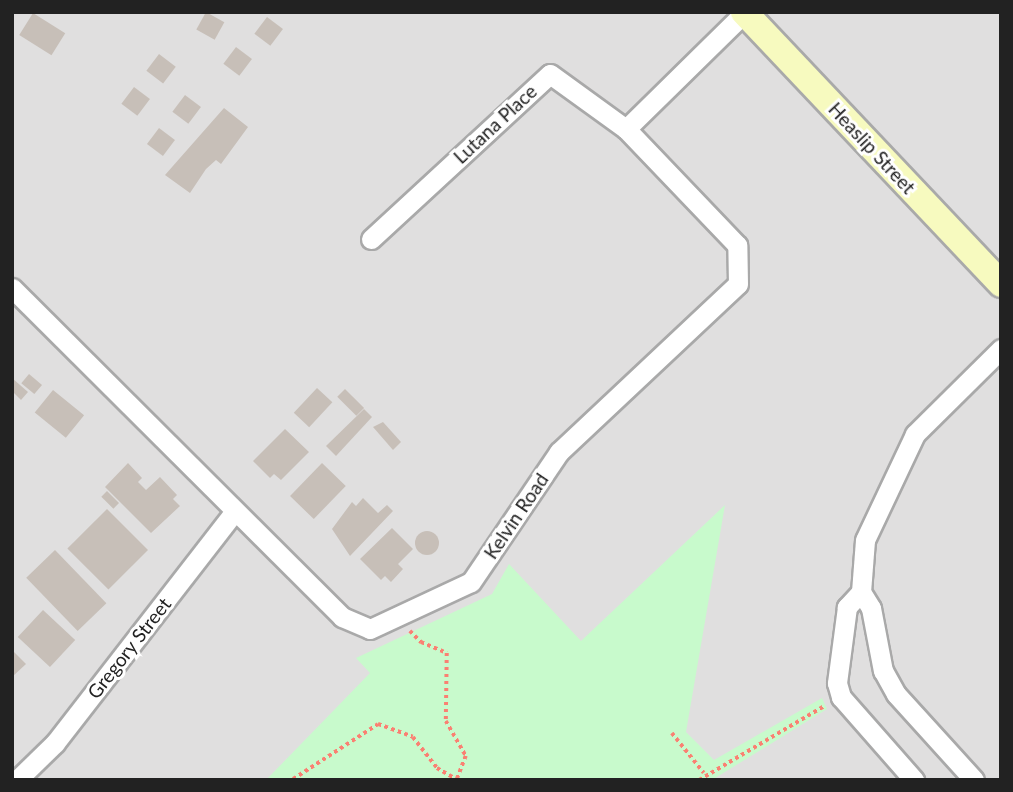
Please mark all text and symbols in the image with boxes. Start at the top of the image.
street label: Lutana Place [449,80,541,168]
street label: Heaslip Street [824,98,920,198]
street label: Kelvin Road [479,469,553,563]
street label: Gregory Street [82,593,176,703]

